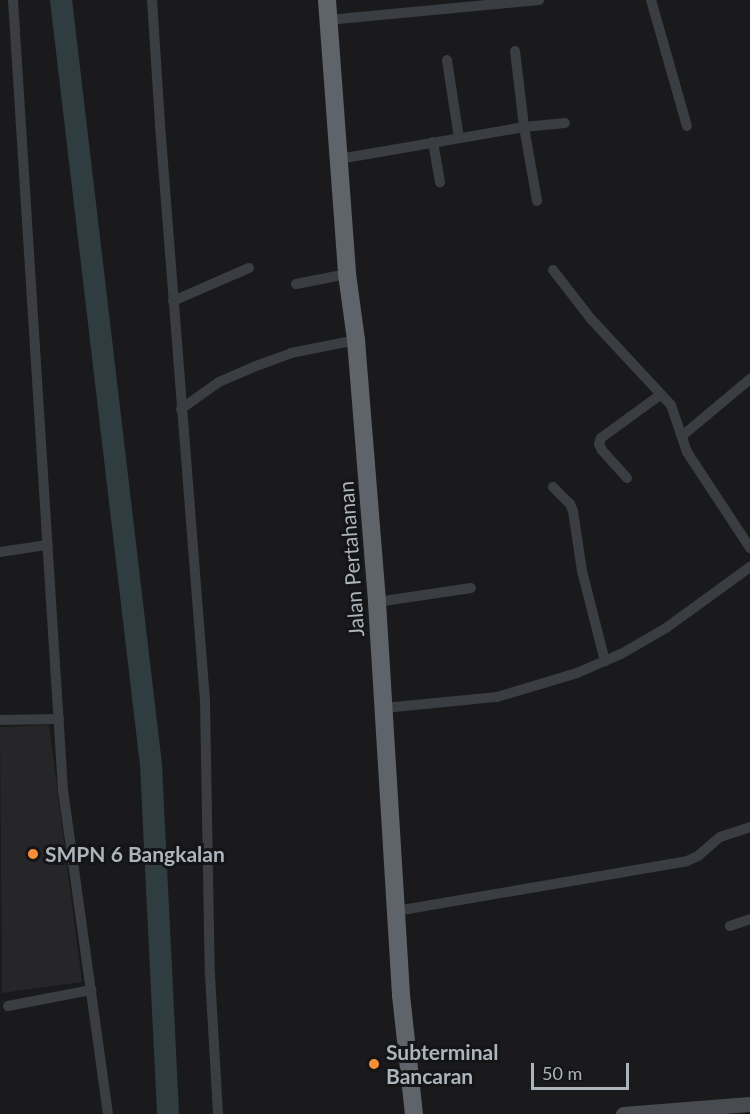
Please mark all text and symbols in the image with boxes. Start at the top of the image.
street label: Jalan Pertahanan [333,480,369,638]
place label: SMPN 6 Bangkalan [45,841,225,867]
marker: SMPN 6 Bangkalan [26,847,40,861]
place label: Subterminal Bancaran [386,1039,498,1089]
scale bar [534,1051,632,1089]
marker: Subterminal Bancaran [367,1057,381,1071]
text: 50 m [542,1062,582,1084]

